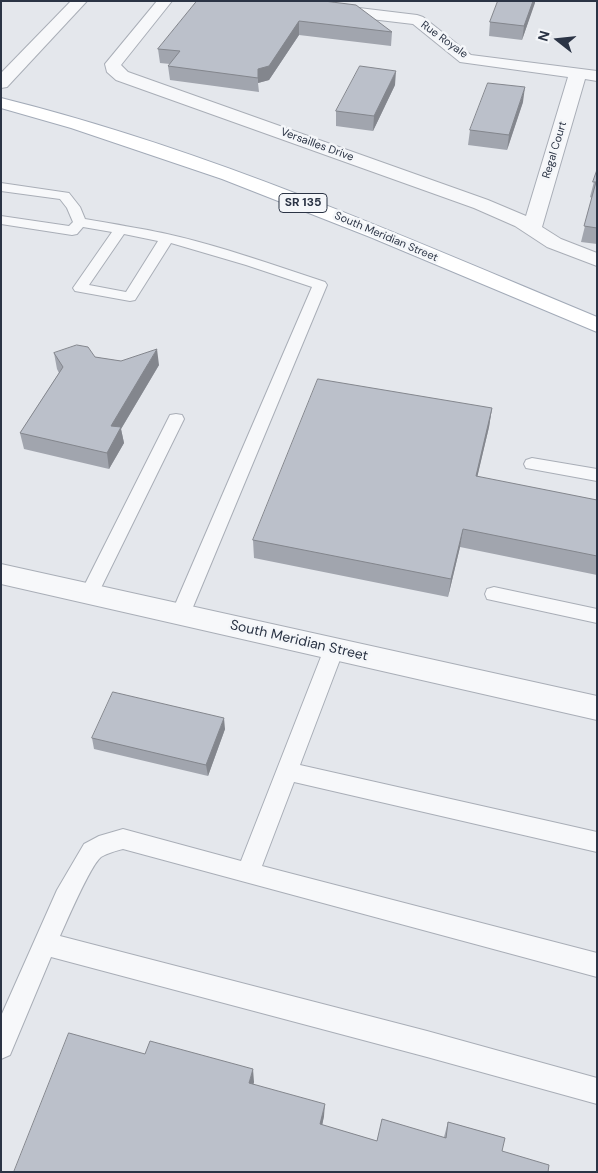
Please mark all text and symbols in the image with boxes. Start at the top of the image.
north arrow [533,15,583,65]
street label: Rue Royale [418,19,470,61]
text: N [534,28,554,43]
street label: Regal Court [540,120,570,180]
street label: Versailles Drive [279,126,355,164]
road number: SR 135 [279,194,327,212]
street label: South Meridian Street [332,209,440,265]
street label: South Meridian Street [228,617,370,665]

